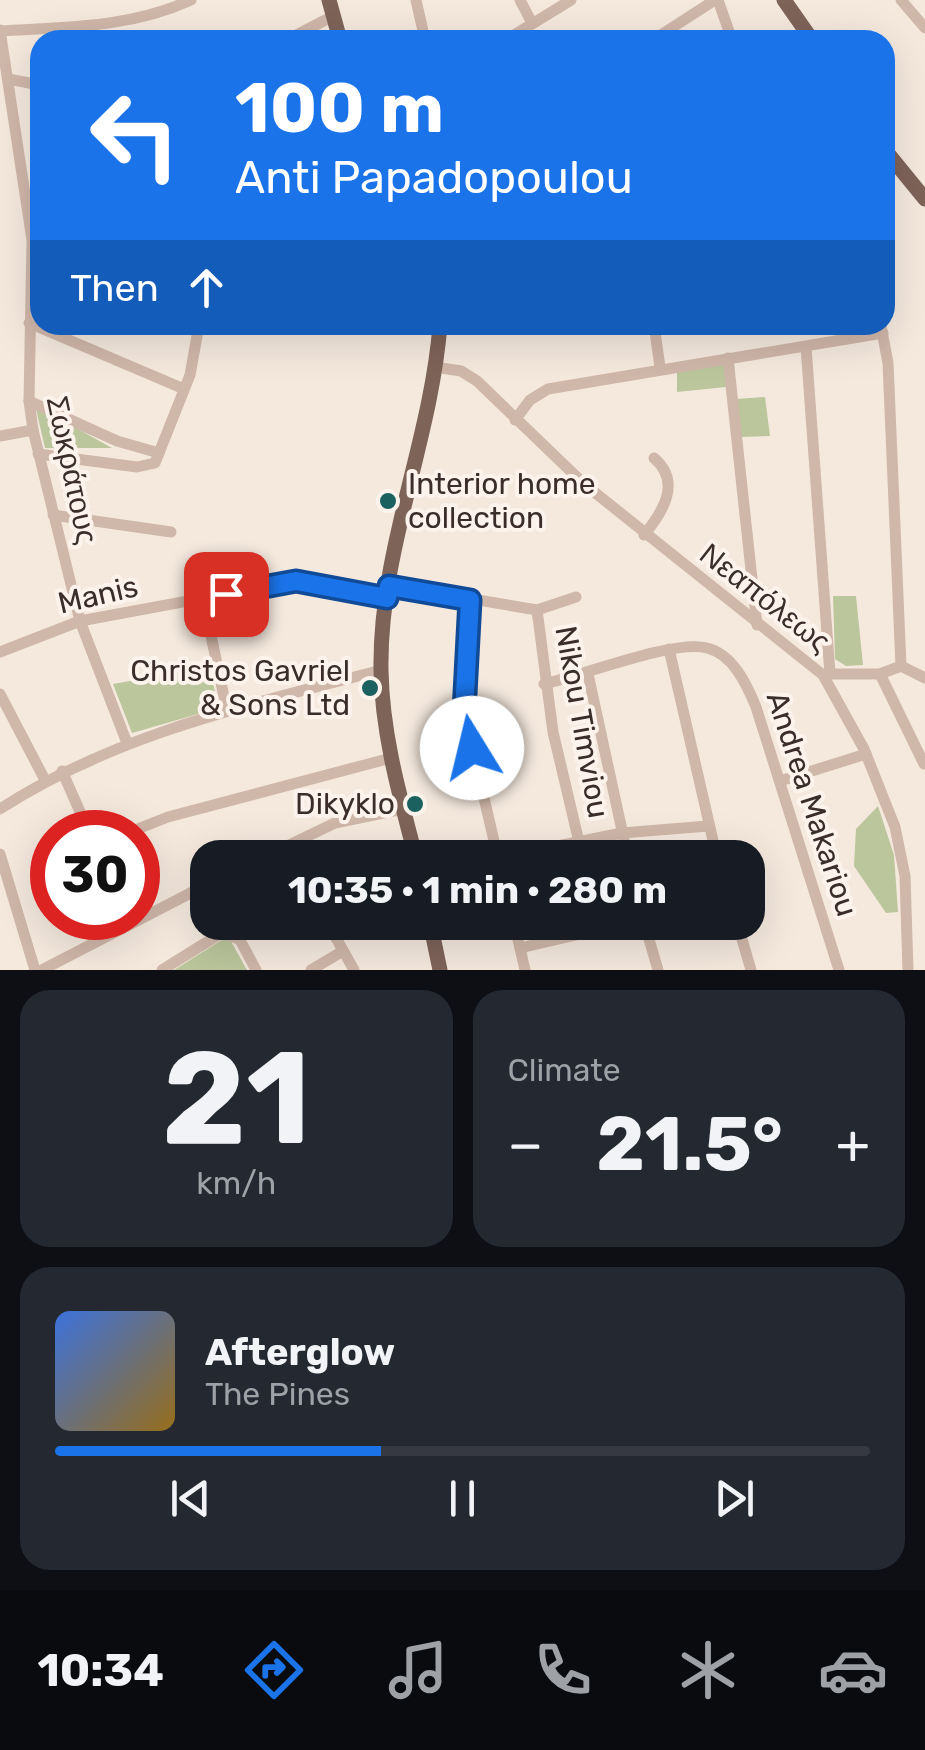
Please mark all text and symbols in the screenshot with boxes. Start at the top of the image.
text: 100 m [235,67,444,150]
icon: left [70,70,200,200]
text: Anti Papadopoulou [235,151,633,204]
icon: ahead [179,260,234,315]
text: Then [70,265,159,311]
street label: Σωκράτους [39,393,105,547]
place label: Interior home collection [408,466,596,536]
marker: Interior home collection [377,490,399,512]
street label: Νεαπόλεως [693,536,837,660]
pin [184,552,269,637]
icon: arrive [199,567,254,622]
street label: Manis [54,568,142,622]
street label: Nikou Timviou [547,623,617,821]
place label: Christos Gavriel & Sons Ltd [130,653,350,723]
marker: Christos Gavriel & Sons Ltd [359,677,381,699]
street label: Andrea Makariou [759,687,865,921]
position arrow [420,696,524,800]
place label: Dikyklo [295,786,395,822]
marker: Dikyklo [404,793,426,815]
speed limit sign: 30 [30,810,160,940]
text: 10:35 · 1 min · 280 m [288,867,667,913]
text: 21 [162,1021,311,1176]
text: Climate [508,1051,621,1089]
text: 21.5° [596,1100,783,1189]
text: − [508,1112,543,1177]
text: + [836,1112,870,1177]
text: km/h [196,1164,276,1202]
text: Afterglow [205,1329,395,1375]
text: The Pines [205,1375,350,1413]
icon: previous [163,1471,218,1526]
icon: pause [435,1471,490,1526]
icon: next [707,1471,762,1526]
icon: directions [239,1635,309,1705]
icon: music [383,1635,453,1705]
icon: phone [528,1635,598,1705]
icon: climate [673,1635,743,1705]
icon: car [818,1635,888,1705]
text: 10:34 [37,1644,164,1697]

